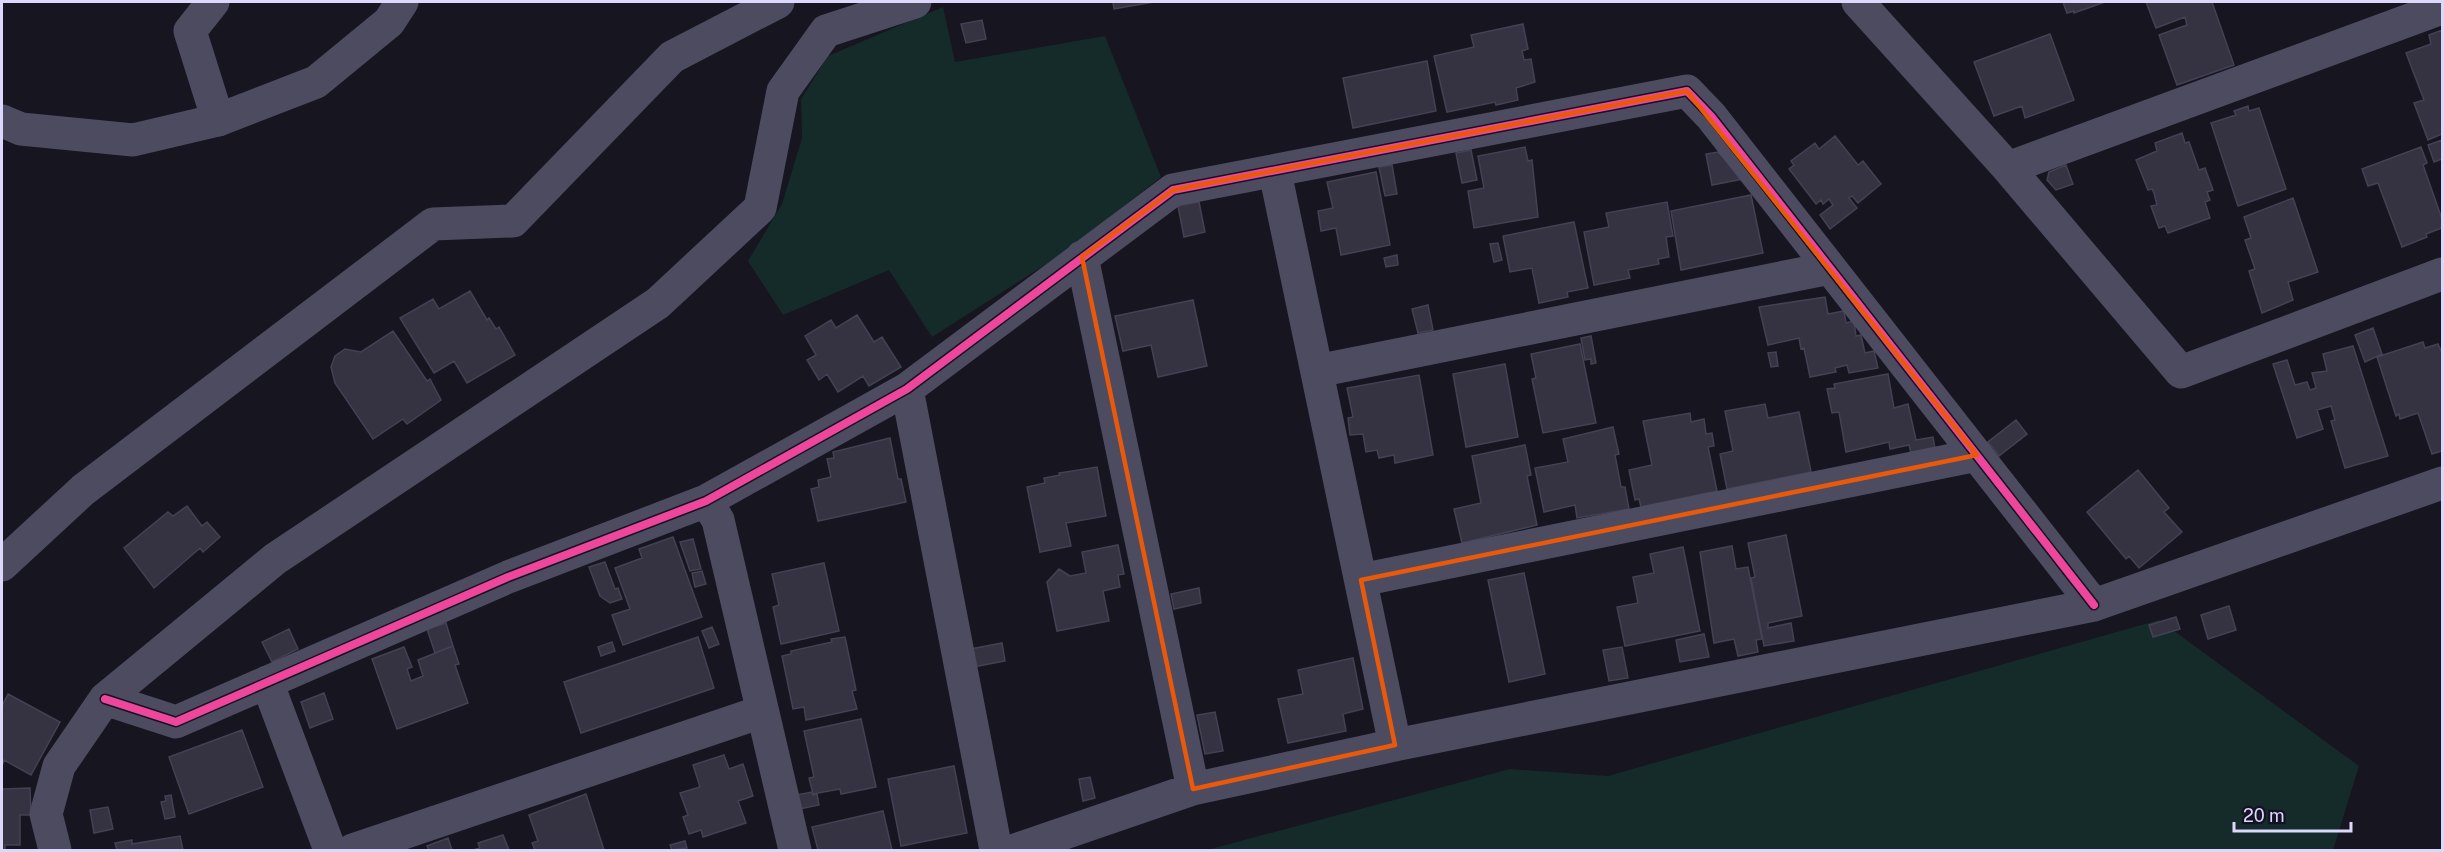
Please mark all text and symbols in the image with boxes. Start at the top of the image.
scale bar [2234,795,2351,833]
text: 20 m [2243,805,2285,826]

